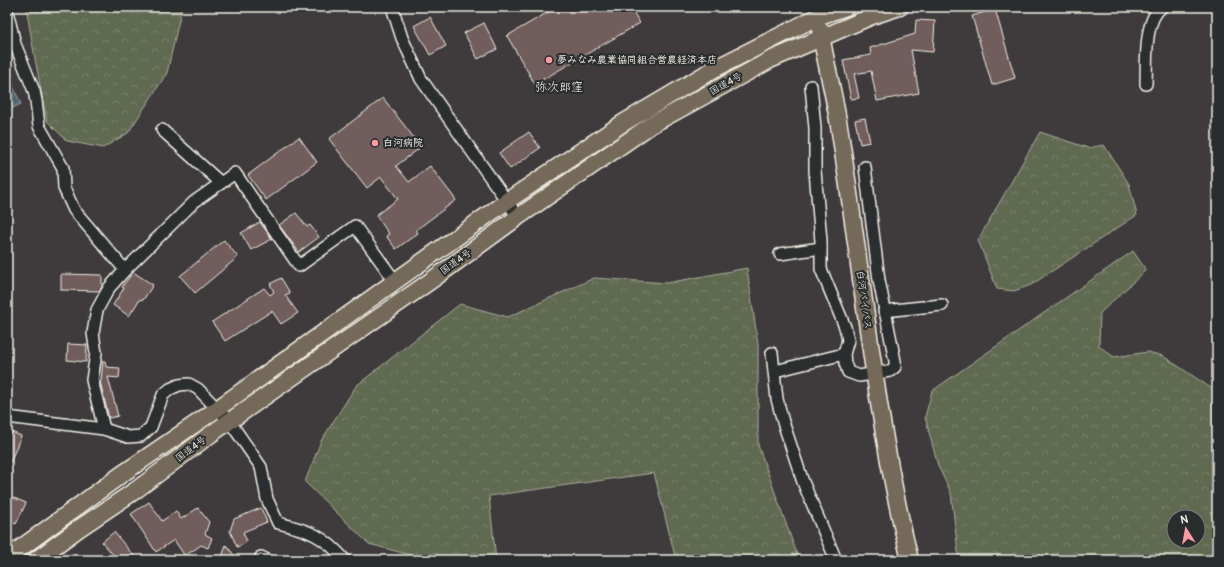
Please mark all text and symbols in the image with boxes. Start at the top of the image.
place label: 夢みなみ農業協同組合営農経済本店 [557,54,717,66]
marker: 夢みなみ農業協同組合営農経済本店 [544,55,554,65]
street label: 国道4号 [707,70,745,98]
district label: 弥次郎窪 [535,80,583,95]
place label: 白河病院 [383,137,423,149]
marker: 白河病院 [370,138,380,148]
street label: 国道4号 [438,247,474,277]
street label: 白河バイパス [854,270,874,330]
street label: 国道4号 [173,433,209,465]
north arrow [1166,509,1206,549]
text: N [1179,512,1190,527]

